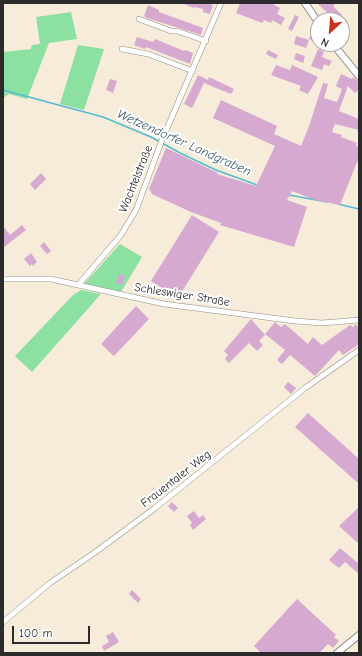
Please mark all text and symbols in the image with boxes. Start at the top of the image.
north arrow [310,12,350,52]
text: N [319,35,331,50]
water label: Wetzendorfer Landgraben [115,106,253,180]
street label: Wachtelstraße [116,143,156,215]
street label: Schleswiger Straße [133,280,231,310]
street label: Frauentaler Weg [138,447,214,511]
scale bar [14,618,92,644]
text: 100 m [19,626,52,640]

